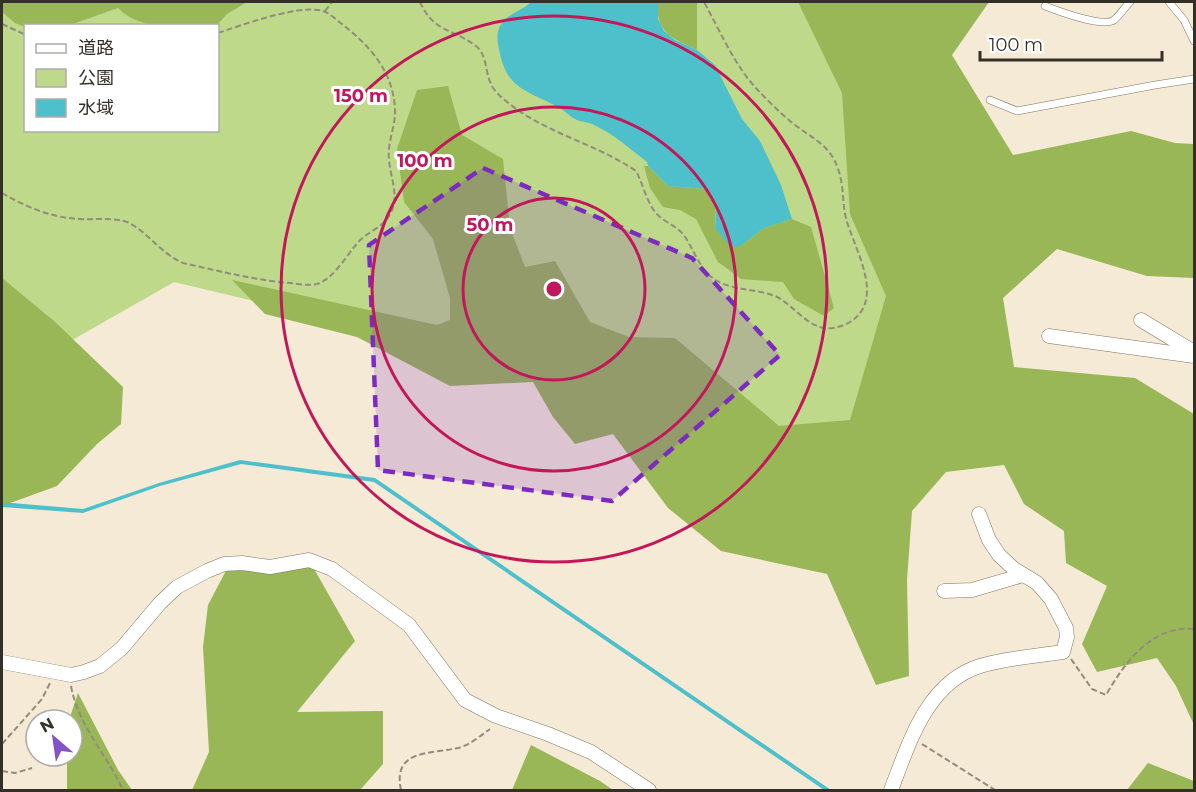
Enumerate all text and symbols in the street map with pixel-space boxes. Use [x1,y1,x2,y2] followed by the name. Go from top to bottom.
[24,24,219,132] legend
[980,24,1162,62] scale bar
[989,34,1043,56] text: 100 m
[78,37,114,59] text: 道路
[78,67,114,89] text: 公園
[334,85,388,107] text: 150 m
[78,97,114,119] text: 水域
[397,150,453,172] text: 100 m
[467,214,513,236] text: 50 m
[544,279,564,299] centre of rings
[24,708,84,768] north arrow
[37,714,57,737] text: N

